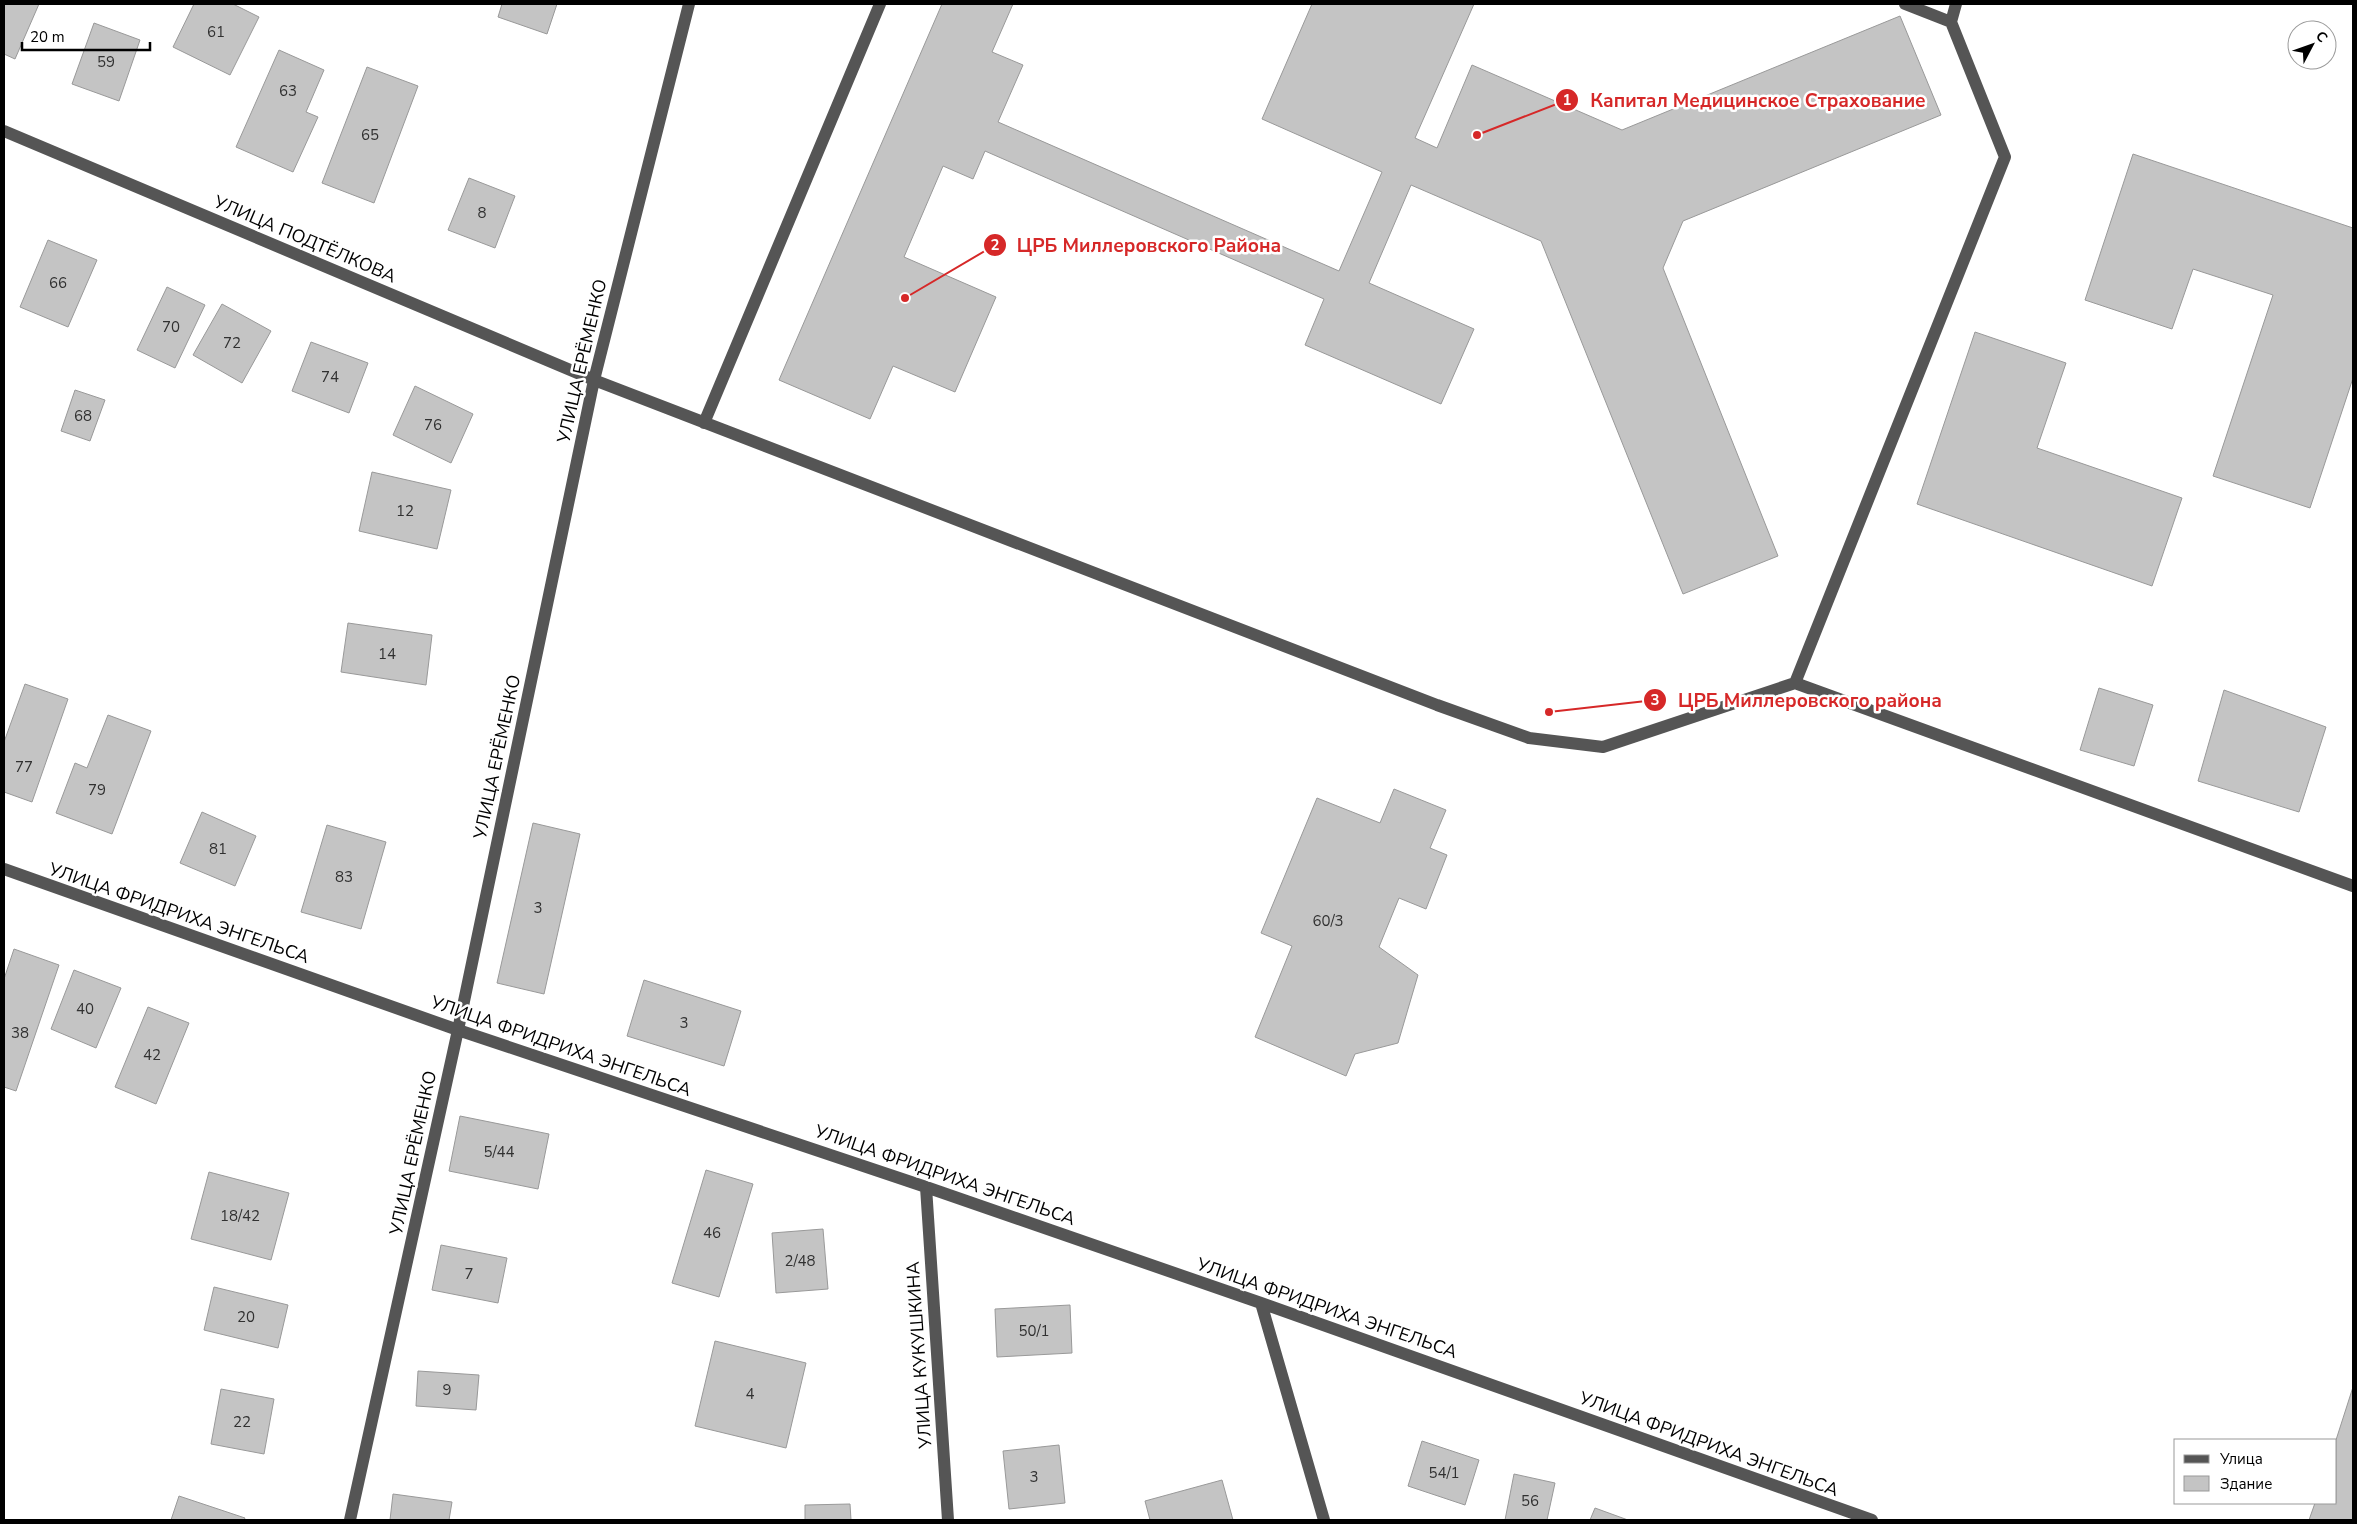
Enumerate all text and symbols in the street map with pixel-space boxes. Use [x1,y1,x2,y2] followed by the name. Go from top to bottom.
[22,20,150,52] scale bar
[2287,20,2337,70] north arrow
[207,22,225,42] house number: 61
[30,27,65,47] text: 20 m
[2311,27,2332,47] text: С
[97,52,115,72] house number: 59
[279,81,297,101] house number: 63
[1555,83,1935,117] callout: Капитал Медицинское Страхование
[1590,88,1926,114] text: Капитал Медицинское Страхование
[1562,90,1572,110] text: 1
[361,125,379,145] house number: 65
[209,189,400,288] street label: УЛИЦА ПОДТЁЛКОВА
[477,203,487,223] house number: 8
[982,228,1292,262] callout: ЦРБ Миллеровского Района
[1017,233,1281,259] text: ЦРБ Миллеровского Района
[990,235,1000,255] text: 2
[49,273,67,293] house number: 66
[551,277,613,446] street label: УЛИЦА ЕРЁМЕНКО
[162,317,180,337] house number: 70
[223,333,241,353] house number: 72
[321,367,339,387] house number: 74
[74,406,92,426] house number: 68
[424,415,442,435] house number: 76
[396,501,414,521] house number: 12
[378,644,396,664] house number: 14
[468,673,526,842] street label: УЛИЦА ЕРЁМЕНКО
[1643,683,1952,717] callout: ЦРБ Миллеровского района
[1678,688,1942,714] text: ЦРБ Миллеровского района
[1650,690,1660,710] text: 3
[15,757,33,777] house number: 77
[88,780,106,800] house number: 79
[209,839,227,859] house number: 81
[44,857,313,969] street label: УЛИЦА ФРИДРИХА ЭНГЕЛЬСА
[335,867,353,887] house number: 83
[533,898,543,918] house number: 3
[1312,911,1344,931] house number: 60/3
[426,990,695,1102] street label: УЛИЦА ФРИДРИХА ЭНГЕЛЬСА
[76,999,94,1019] house number: 40
[679,1013,689,1033] house number: 3
[11,1023,29,1043] house number: 38
[143,1045,161,1065] house number: 42
[384,1069,442,1238] street label: УЛИЦА ЕРЁМЕНКО
[810,1119,1079,1231] street label: УЛИЦА ФРИДРИХА ЭНГЕЛЬСА
[483,1142,515,1162] house number: 5/44
[220,1206,260,1226] house number: 18/42
[703,1223,721,1243] house number: 46
[784,1251,816,1271] house number: 2/48
[1192,1252,1461,1364] street label: УЛИЦА ФРИДРИХА ЭНГЕЛЬСА
[901,1261,938,1450] street label: УЛИЦА КУКУШКИНА
[464,1264,474,1284] house number: 7
[237,1307,255,1327] house number: 20
[1018,1321,1050,1341] house number: 50/1
[442,1380,452,1400] house number: 9
[745,1384,755,1404] house number: 4
[1575,1385,1842,1502] street label: УЛИЦА ФРИДРИХА ЭНГЕЛЬСА
[233,1412,251,1432] house number: 22
[2174,1439,2337,1504] legend
[2219,1449,2263,1469] text: Улица
[1428,1463,1460,1483] house number: 54/1
[1029,1467,1039,1487] house number: 3
[2220,1474,2272,1494] text: Здание
[1521,1491,1539,1511] house number: 56

